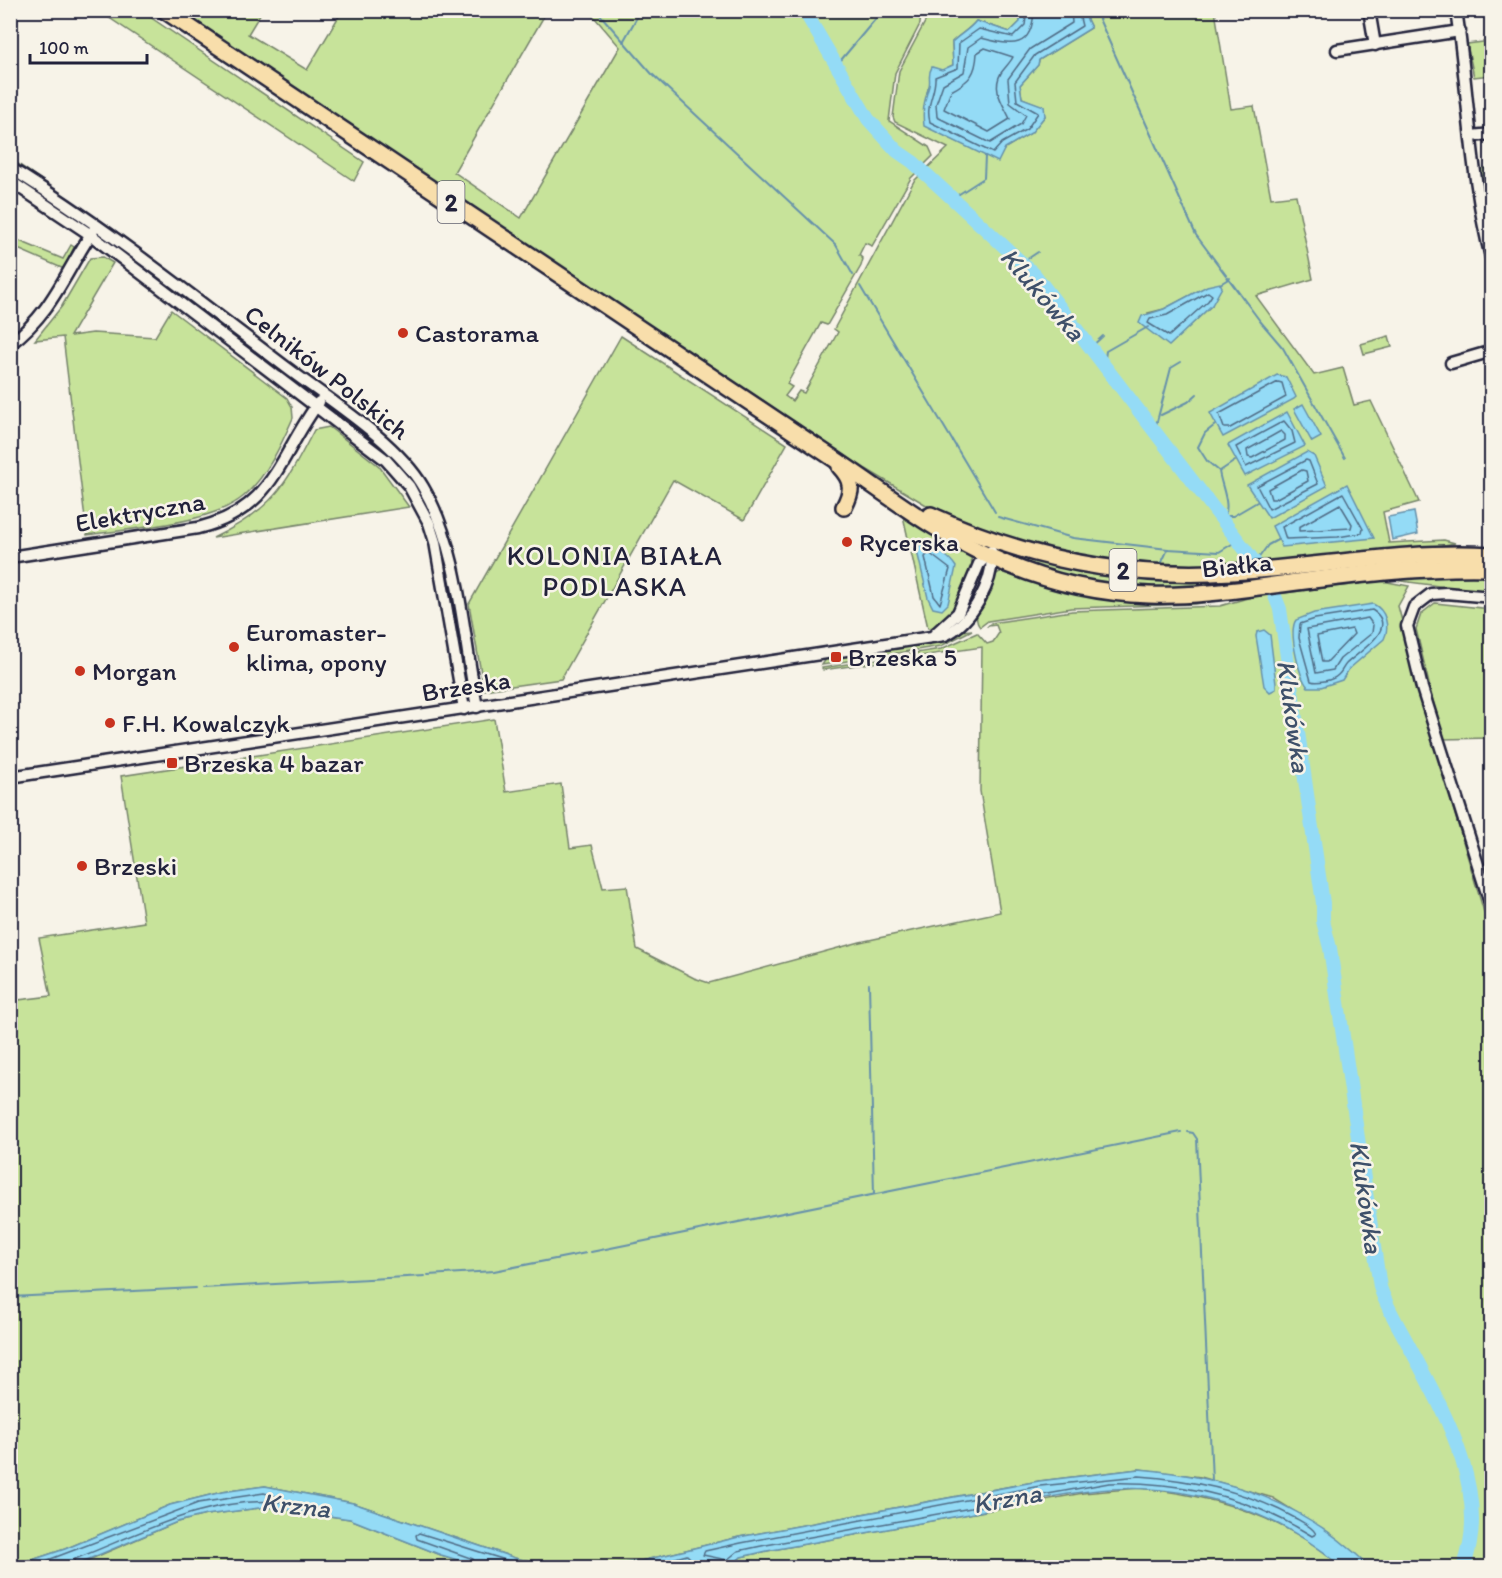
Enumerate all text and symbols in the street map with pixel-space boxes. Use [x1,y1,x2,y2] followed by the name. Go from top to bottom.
[30,27,147,65] scale bar
[39,37,89,59] text: 100 m
[438,181,464,223] road number: 2
[993,241,1093,348] water label: Klukówka
[238,298,416,446] street label: Celników Polskich
[415,317,539,349] place label: Castorama
[396,326,410,340] marker: Castorama
[73,485,208,539] street label: Elektryczna
[859,526,959,558] place label: Rycerska
[840,535,854,549] marker: Rycerska
[507,539,723,603] district label: KOLONIA BIAŁA PODLASKA
[1200,545,1274,585] street label: Białka
[1110,549,1136,591] road number: 2
[246,616,387,678] place label: Euromaster- klima, opony
[227,640,241,654] marker: Euromaster- klima, opony
[848,641,957,673] place label: Brzeska 5
[829,650,843,664] marker: Brzeska 5
[92,655,177,687] place label: Morgan
[1270,658,1318,775] water label: Klukówka
[419,663,513,709] street label: Brzeska
[73,664,87,678] marker: Morgan
[122,707,290,739] place label: F.H. Kowalczyk
[103,716,117,730] marker: F.H. Kowalczyk
[184,747,364,779] place label: Brzeska 4 bazar
[165,756,179,770] marker: Brzeska 4 bazar
[94,850,177,882] place label: Brzeski
[75,859,89,873] marker: Brzeski
[1343,1139,1391,1256] water label: Klukówka
[970,1476,1045,1520] water label: Krzna
[260,1485,333,1525] water label: Krzna

